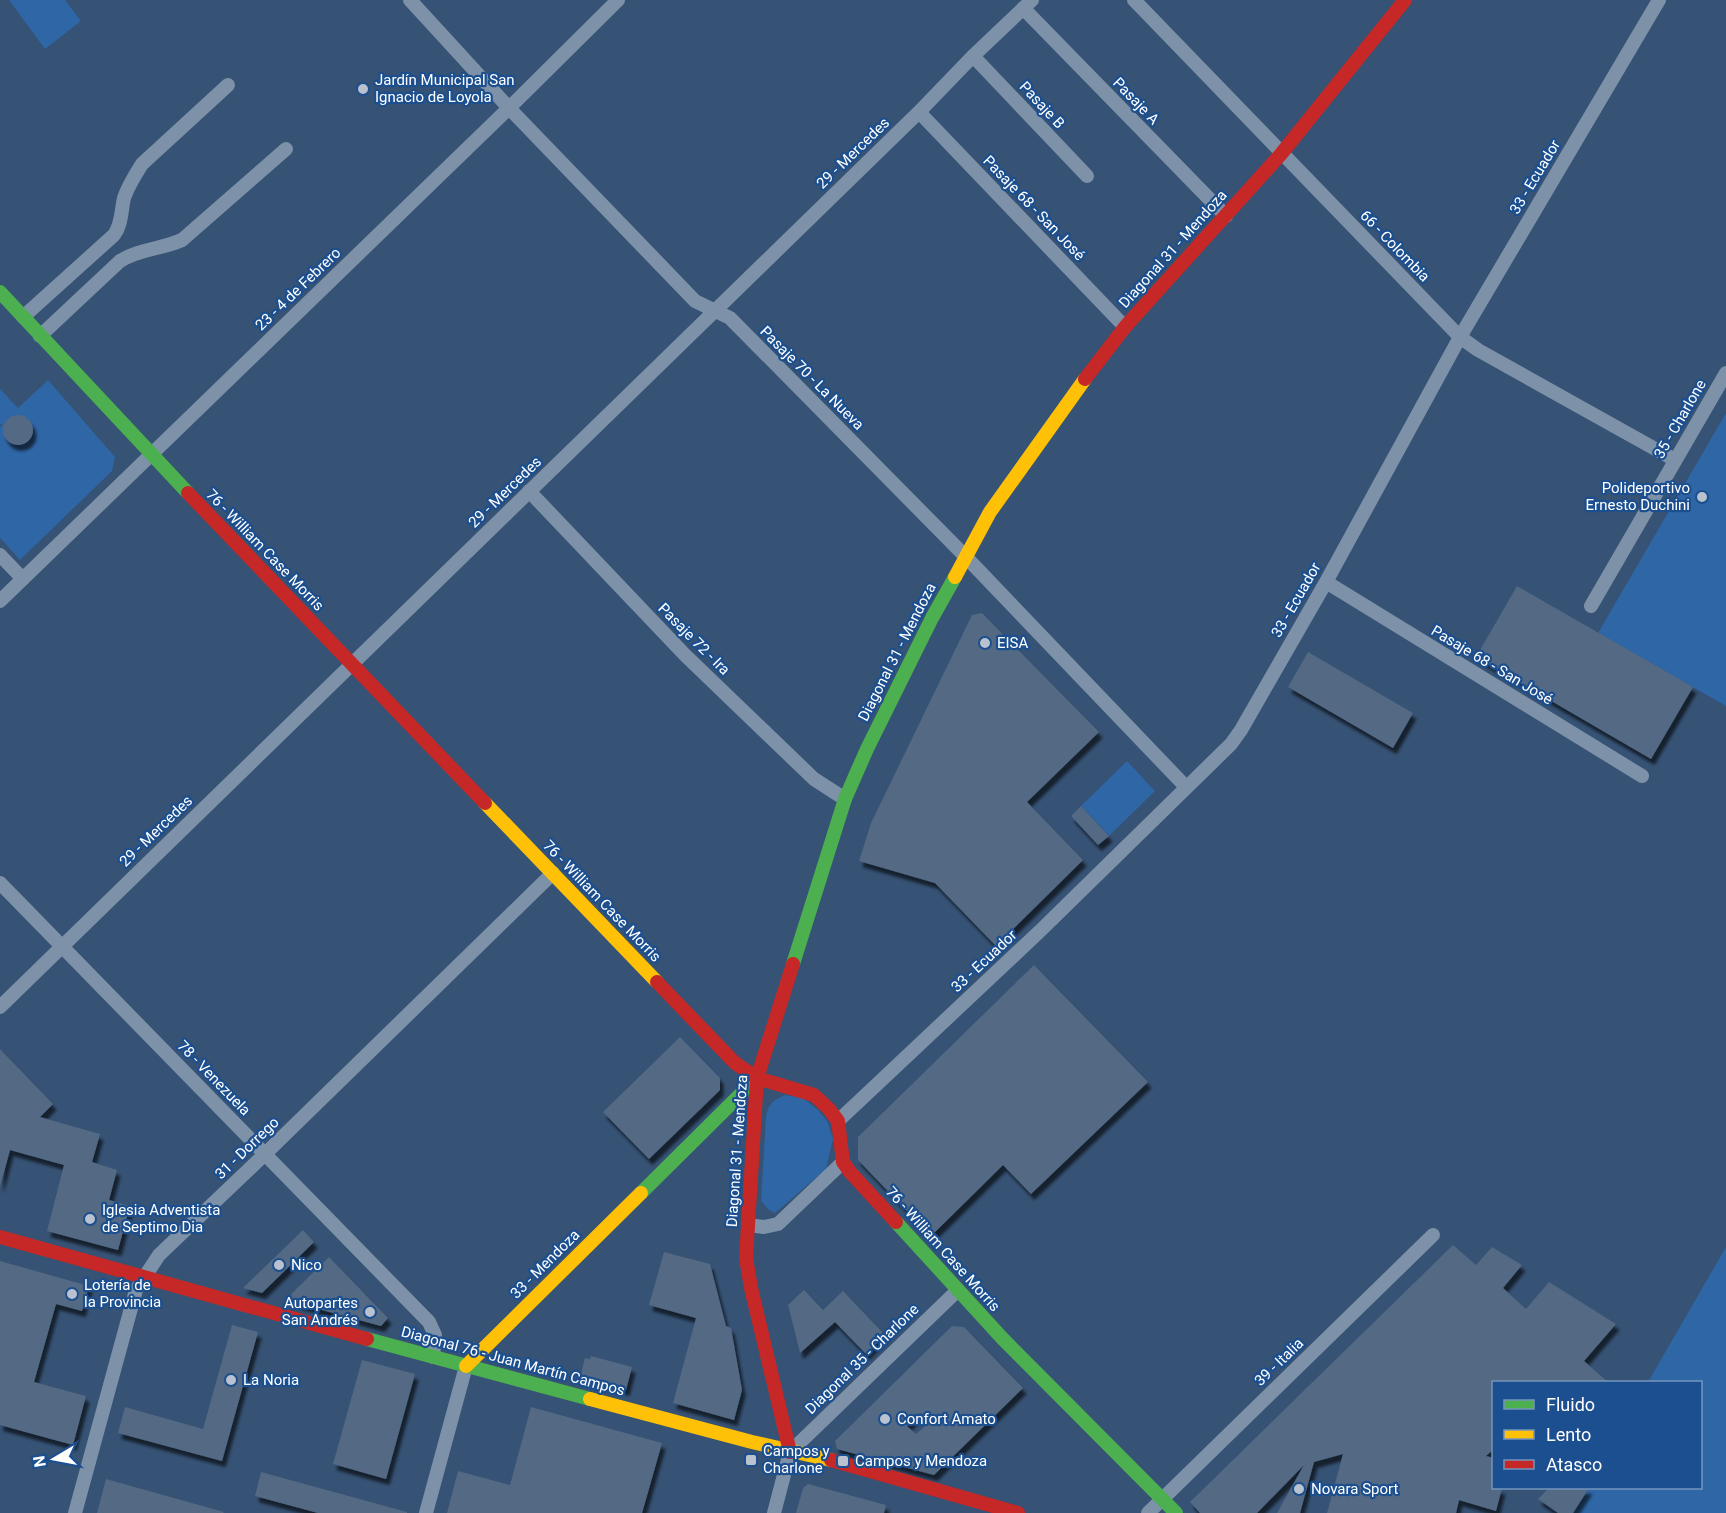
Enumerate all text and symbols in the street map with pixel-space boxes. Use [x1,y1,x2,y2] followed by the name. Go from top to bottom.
[375,71,515,106] place label: Jardín Municipal San Ignacio de Loyola
[1109,74,1163,128] street label: Pasaje A
[1016,78,1068,132] street label: Pasaje B
[356,82,370,96] marker: Jardín Municipal San Ignacio de Loyola
[813,114,893,192] street label: 29 - Mercedes
[1506,137,1564,217] street label: 33 - Ecuador
[979,152,1089,264] street label: Pasaje 68 - San José
[1115,186,1231,312] street label: Diagonal 31 - Mendoza
[1356,207,1434,285] street label: 66 - Colombia
[252,244,344,334] street label: 23 - 4 de Febrero
[756,322,868,434] street label: Pasaje 70 - La Nueva
[1650,376,1710,462] street label: 35 - Charlone
[465,453,545,531] street label: 29 - Mercedes
[1586,479,1690,514] place label: Polideportivo Ernesto Duchini
[202,486,328,614] street label: 76 - William Case Morris
[1695,490,1709,504] marker: Polideportivo Ernesto Duchini
[1267,559,1325,641] street label: 33 - Ecuador
[854,580,940,724] street label: Diagonal 31 - Mendoza
[654,599,734,679] street label: Pasaje 72 - Ira
[1428,622,1556,708] street label: Pasaje 68 - San José
[997,634,1029,652] place label: EISA
[978,636,992,650] marker: EISA
[116,792,196,870] street label: 29 - Mercedes
[539,837,665,965] street label: 76 - William Case Morris
[947,926,1021,996] street label: 33 - Ecuador
[174,1037,254,1119] street label: 78 - Venezuela
[723,1074,751,1228] street label: Diagonal 31 - Mendoza
[211,1113,283,1183] street label: 31 - Dorrego
[882,1183,1004,1315] street label: 76 - William Case Morris
[102,1201,220,1236] place label: Iglesia Adventista de Septimo Dia
[83,1212,97,1226] marker: Iglesia Adventista de Septimo Dia
[507,1226,583,1302] street label: 33 - Mendoza
[291,1256,322,1274] place label: Nico
[272,1258,286,1272] marker: Nico
[84,1276,161,1311] place label: Lotería de la Provincia
[65,1287,79,1301] marker: Lotería de la Provincia
[282,1294,358,1329] place label: Autopartes San Andrés
[802,1300,922,1418] street label: Diagonal 35 - Charlone
[363,1305,377,1319] marker: Autopartes San Andrés
[399,1322,627,1400] street label: Diagonal 76 - Juan Martín Campos
[1251,1334,1307,1390] street label: 39 - Italia
[243,1371,299,1389] place label: La Noria
[224,1373,238,1387] marker: La Noria
[1492,1381,1702,1489] legend
[1546,1394,1595,1415] text: Fluido
[897,1410,996,1428] place label: Confort Amato
[878,1412,892,1426] marker: Confort Amato
[1546,1424,1591,1445] text: Lento
[24,1429,84,1489] north arrow
[763,1442,830,1477] place label: Campos y Charlone
[855,1452,987,1470] place label: Campos y Mendoza
[744,1453,758,1467] marker: Campos y Charlone
[29,1454,50,1469] text: N
[836,1454,850,1468] marker: Campos y Mendoza
[1546,1454,1602,1475] text: Atasco
[1311,1480,1398,1498] place label: Novara Sport
[1292,1482,1306,1496] marker: Novara Sport

